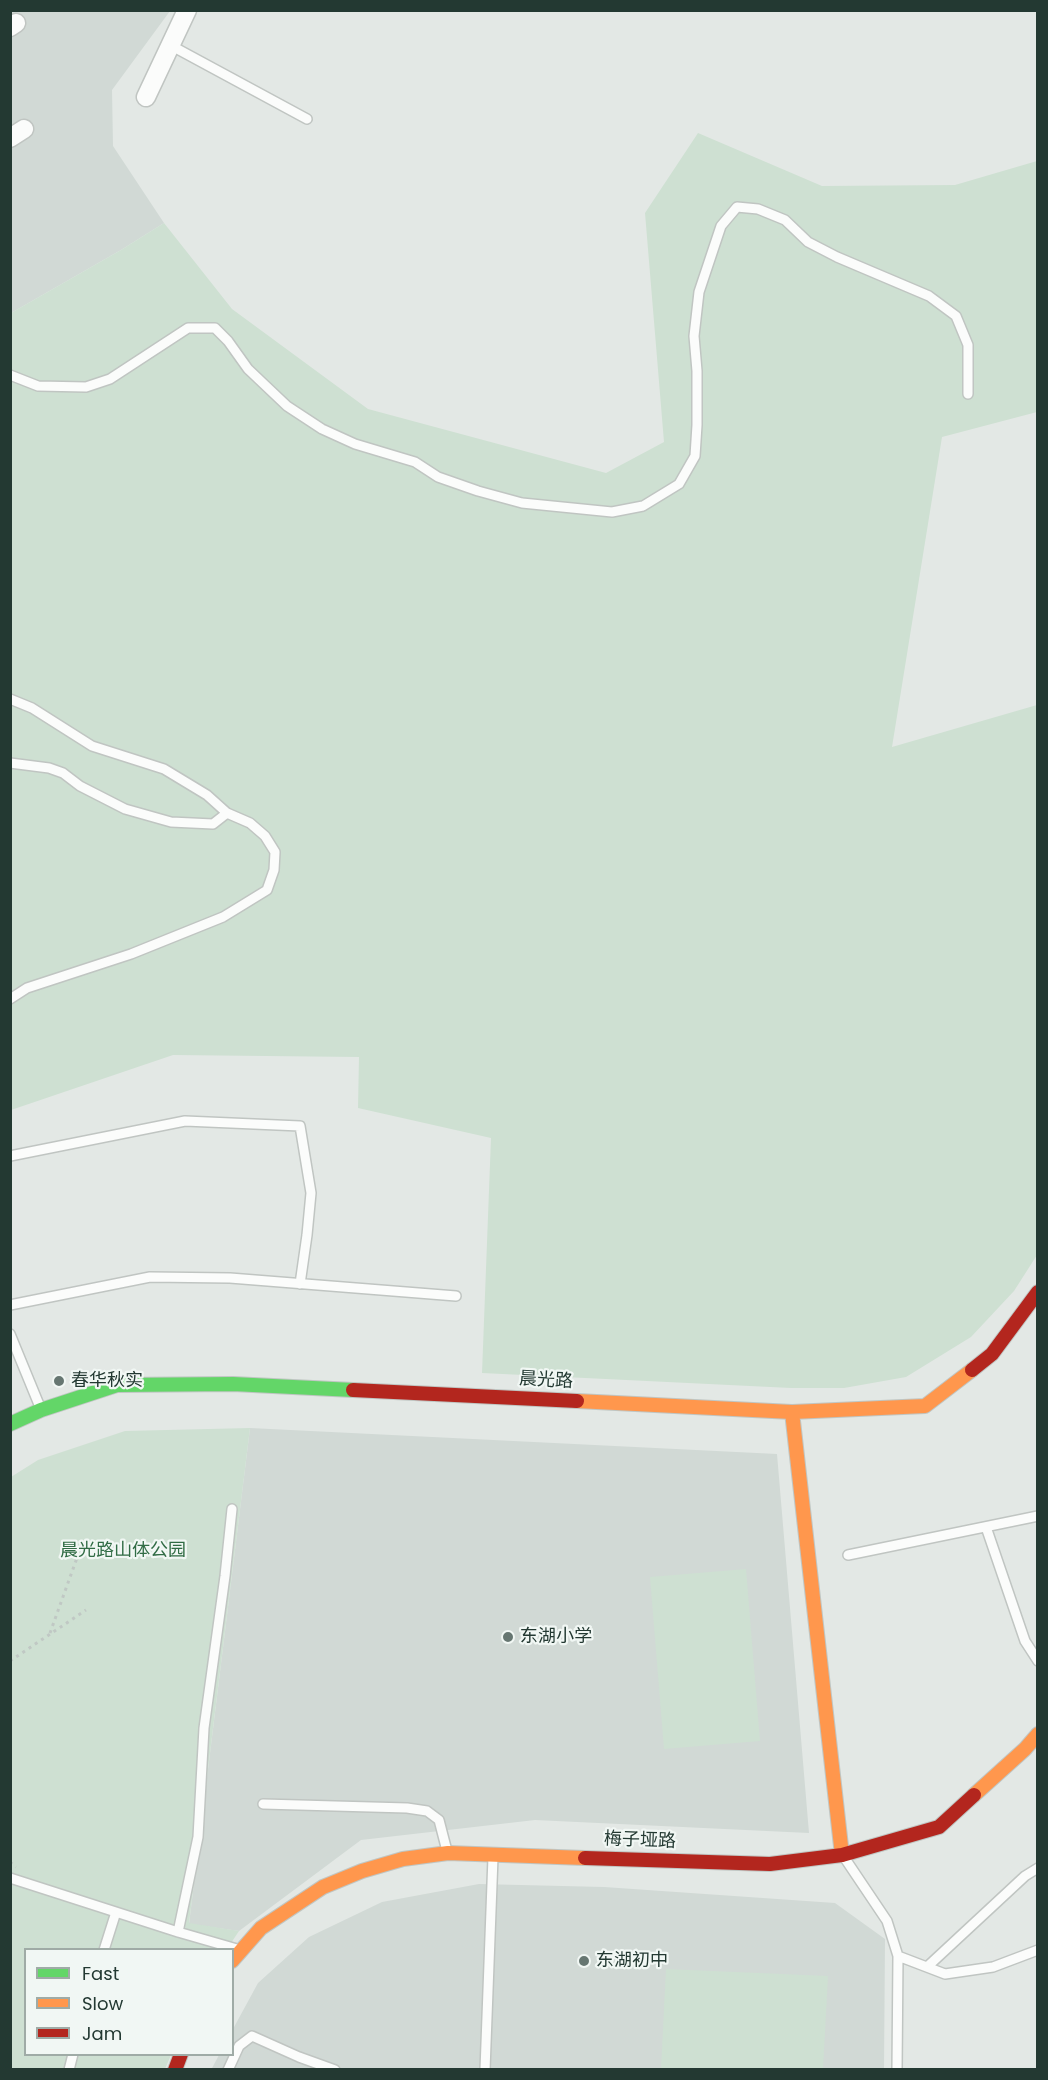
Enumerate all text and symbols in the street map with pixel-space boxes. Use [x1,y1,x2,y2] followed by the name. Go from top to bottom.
[518,1369,574,1393] street label: 晨光路
[71,1370,143,1392] place label: 春华秋实
[52,1374,66,1388] marker: 春华秋实
[60,1540,186,1562] park label: 晨光路山体公园
[520,1626,592,1648] place label: 东湖小学
[501,1630,515,1644] marker: 东湖小学
[604,1829,676,1853] street label: 梅子垭路
[24,1948,234,2056] legend
[596,1950,668,1972] place label: 东湖初中
[577,1954,591,1968] marker: 东湖初中
[82,1961,119,1986] text: Fast
[82,1991,123,2016] text: Slow
[82,2021,122,2046] text: Jam

